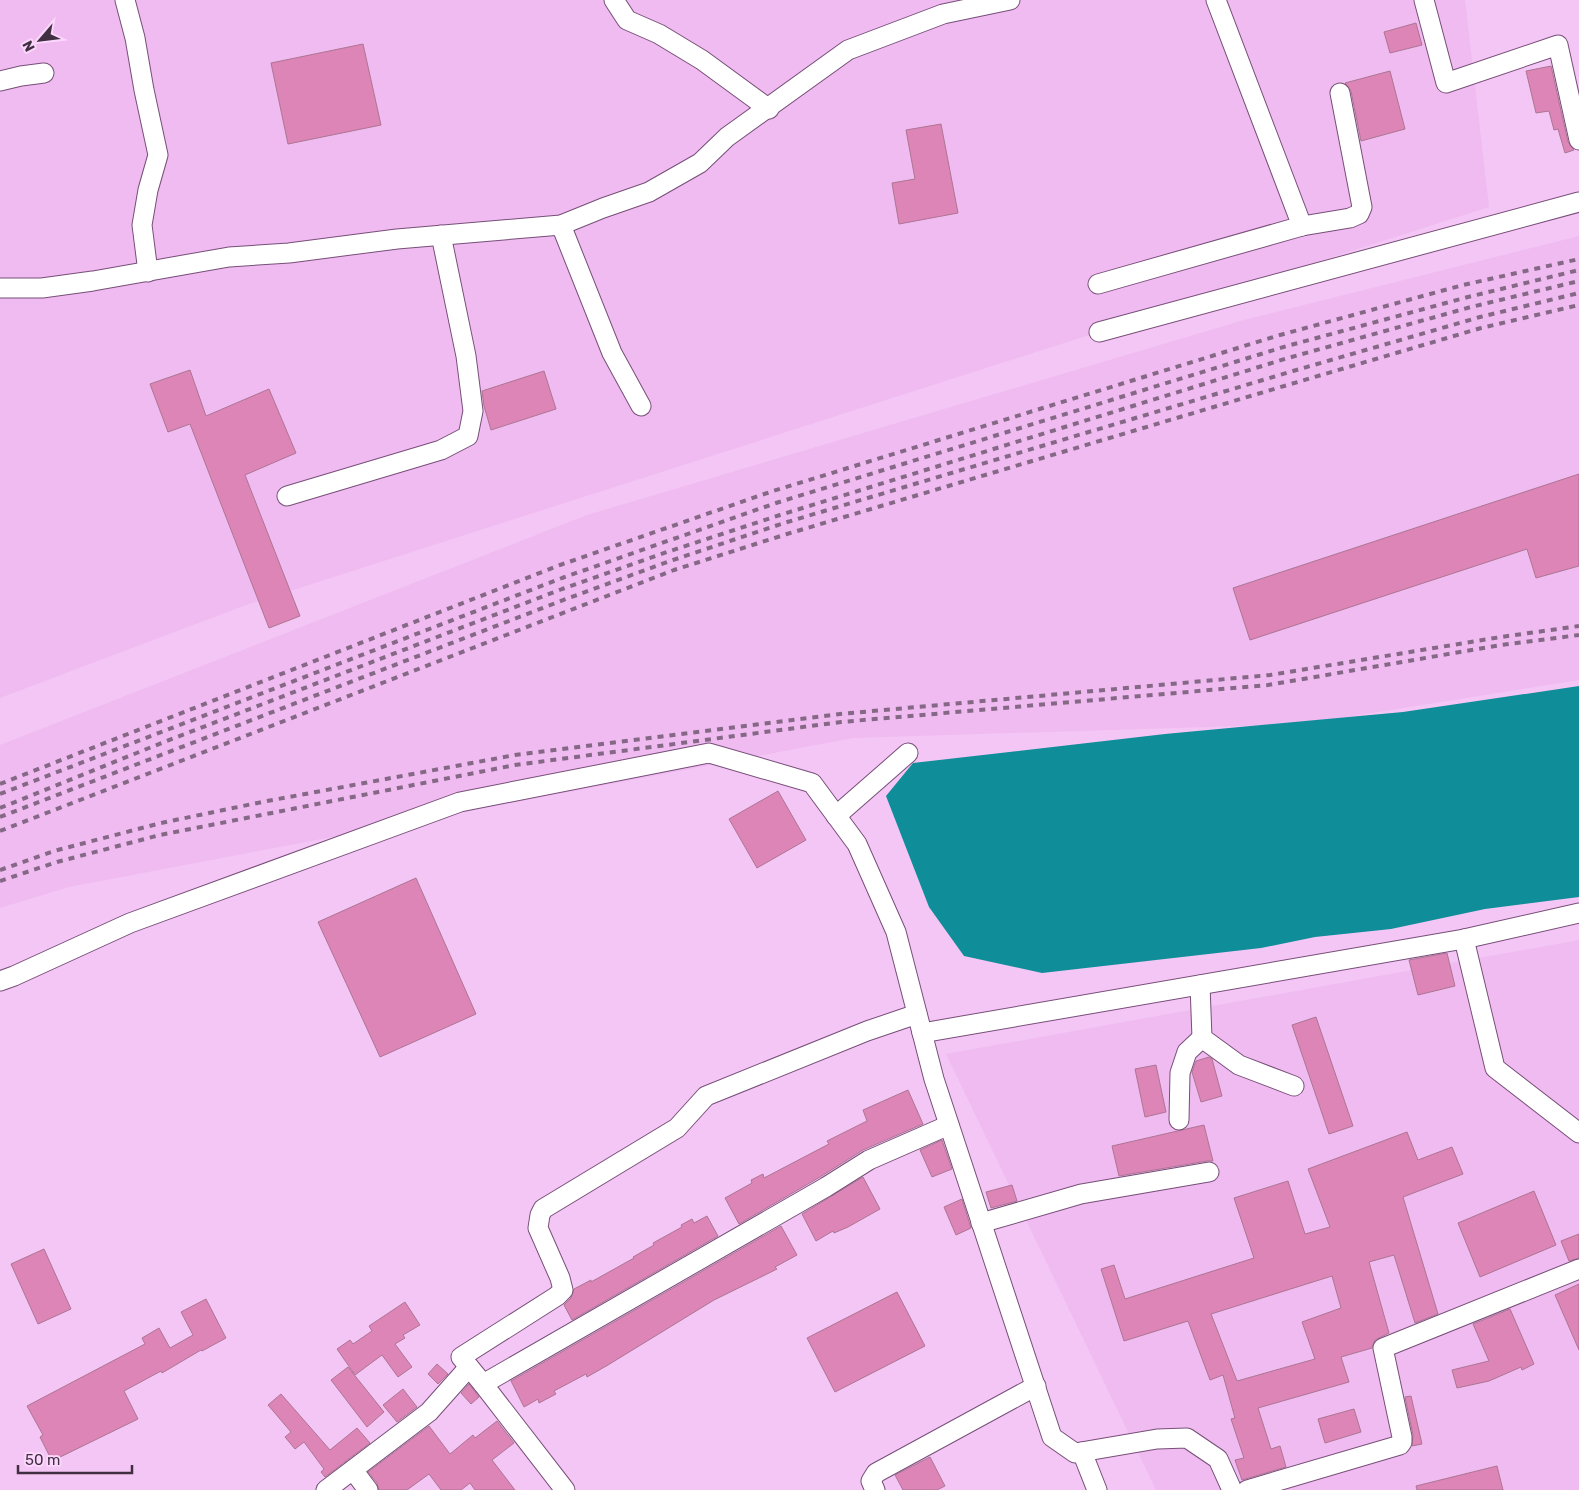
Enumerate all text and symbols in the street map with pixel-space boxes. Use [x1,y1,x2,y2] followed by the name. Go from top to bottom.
[15,15,65,65] north arrow
[19,37,39,54] text: N
[18,1442,131,1474] scale bar
[25,1451,60,1469] text: 50 m

